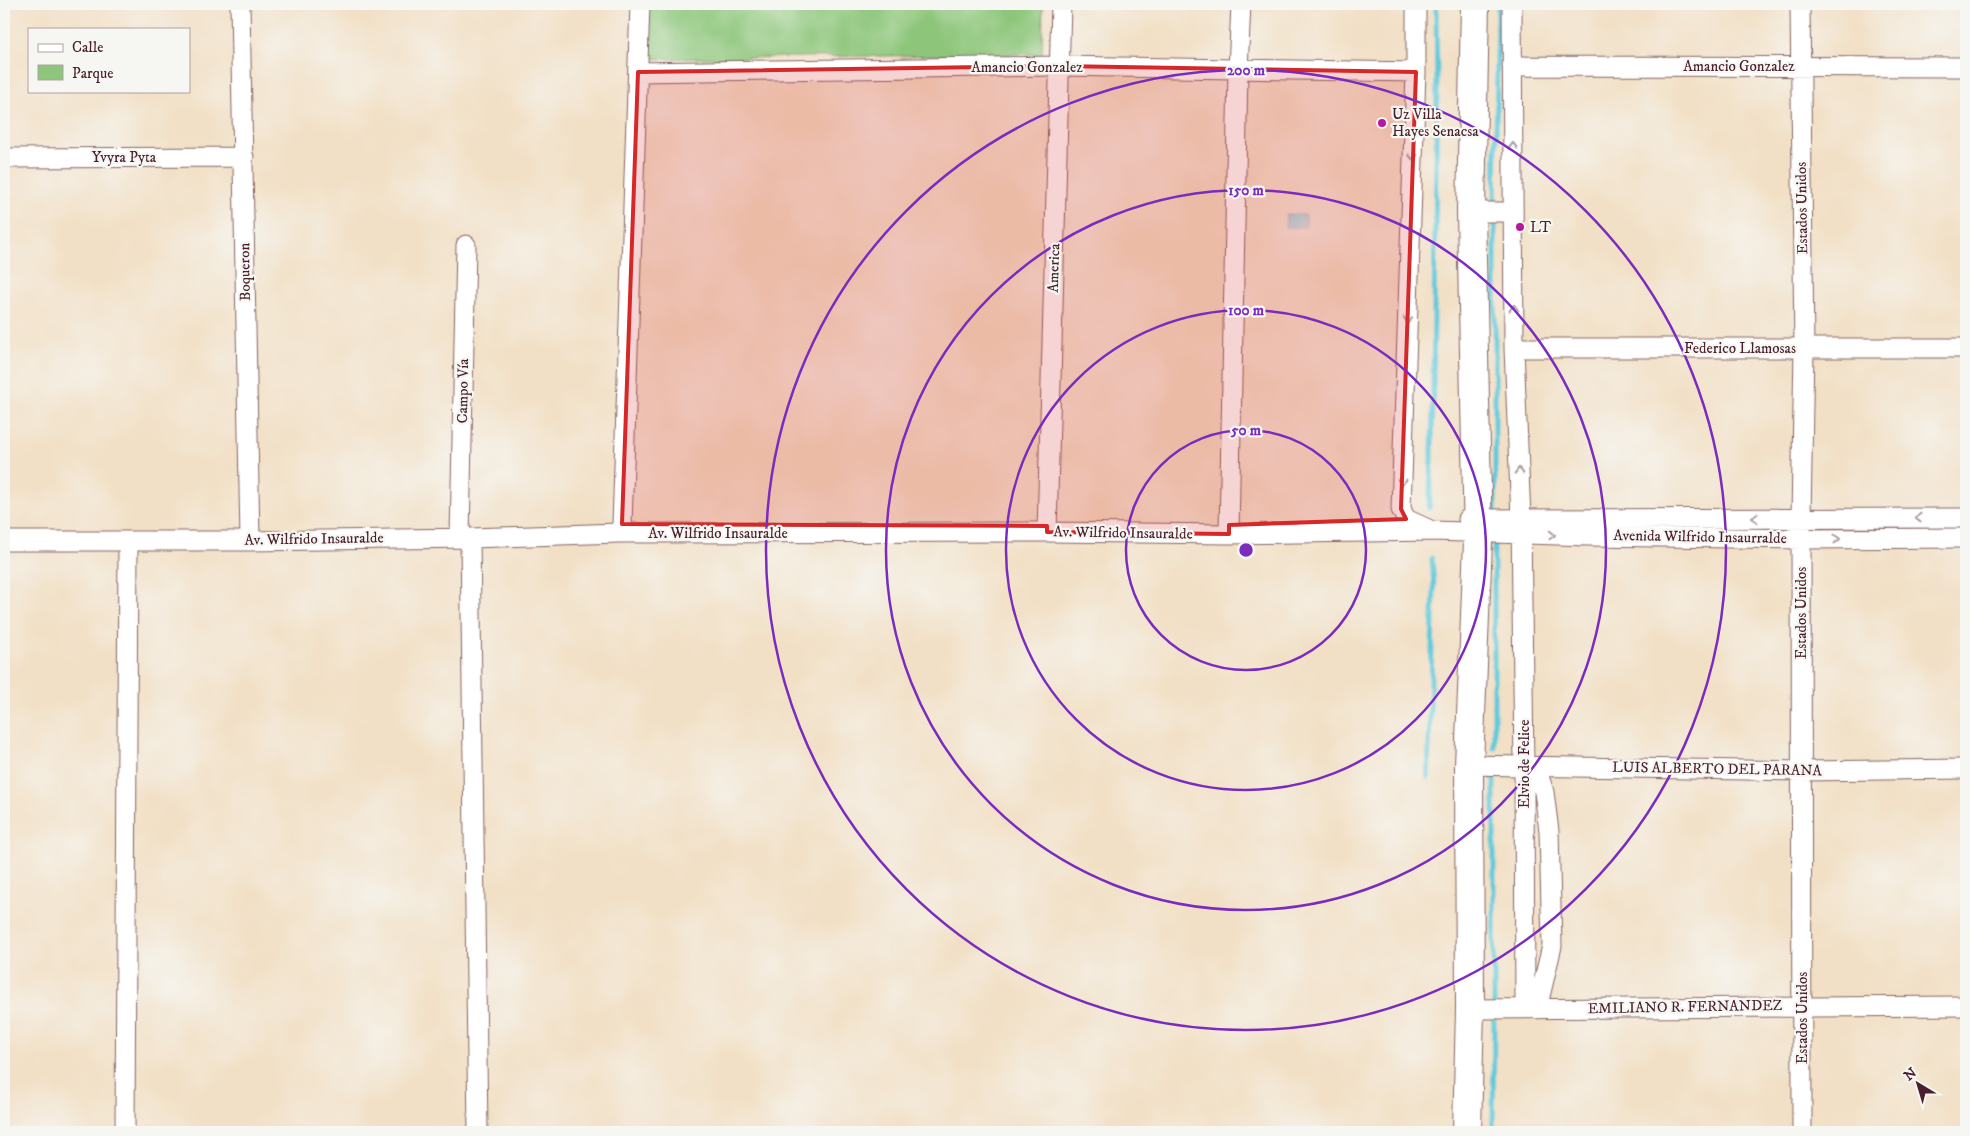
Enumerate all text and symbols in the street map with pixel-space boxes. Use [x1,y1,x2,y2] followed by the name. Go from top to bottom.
[28,28,190,92] legend
[72,38,104,57] text: Calle
[1683,57,1795,76] street label: Amancio Gonzalez
[971,58,1083,77] street label: Amancio Gonzalez
[1227,61,1266,80] text: 200 m
[72,64,113,83] text: Parque
[1392,105,1479,141] place label: Uz Villa Hayes Senacsa
[1376,117,1388,129] marker: Uz Villa Hayes Senacsa
[1508,141,1518,149] one-way arrow
[92,148,157,167] street label: Yvyra Pyta
[1408,154,1419,162] one-way arrow
[1792,162,1812,254] street label: Estados Unidos
[1228,181,1264,200] text: 150 m
[1530,218,1552,237] place label: LT
[1514,221,1526,233] marker: LT
[235,242,255,301] street label: Boqueron
[1044,242,1064,293] street label: America
[1228,301,1265,320] text: 100 m
[1509,304,1519,312] one-way arrow
[1402,316,1413,324] one-way arrow
[1684,339,1796,358] street label: Federico Llamosas
[453,358,473,424] street label: Campo Vía
[1230,421,1262,440] text: 50 m
[1514,466,1524,474] one-way arrow
[1397,478,1407,486] one-way arrow
[1751,513,1758,523] one-way arrow
[1913,513,1921,523] one-way arrow
[1053,522,1193,544] street label: Av. Wilfrido Insauralde
[648,524,788,543] street label: Av. Wilfrido Insauralde
[1613,526,1787,548] street label: Avenida Wilfrido Insaurralde
[244,528,384,550] street label: Av. Wilfrido Insauralde
[1548,529,1556,540] one-way arrow
[1834,534,1841,544] one-way arrow
[1237,541,1255,559] centre of rings
[1792,567,1811,659] street label: Estados Unidos
[1515,720,1534,808] street label: Elvio de Felice
[1612,758,1822,780] street label: LUIS ALBERTO DEL PARANA
[1793,972,1812,1064] street label: Estados Unidos
[1588,996,1783,1018] street label: EMILIANO R. FERNANDEZ
[1892,1058,1942,1108] north arrow
[1901,1064,1921,1085] text: N

